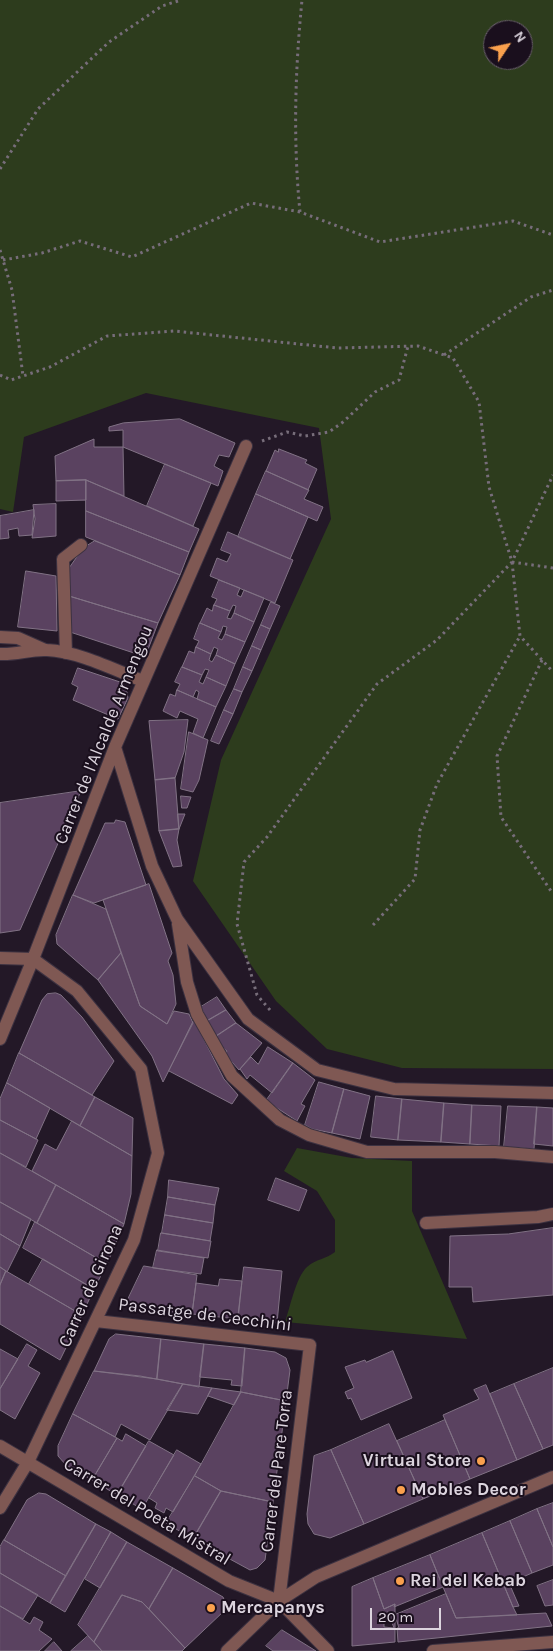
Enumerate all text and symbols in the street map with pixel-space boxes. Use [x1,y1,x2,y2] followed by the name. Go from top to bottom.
[483,20,533,70] north arrow
[510,28,530,46] text: N
[50,622,158,848] street label: Carrer de l'Alcalde Armengou
[54,1221,128,1351] street label: Carrer de Girona
[117,1294,293,1336] street label: Passatge de Cecchini
[256,1389,298,1553] street label: Carrer del Pare Torra
[363,1450,471,1472] place label: Virtual Store
[59,1453,235,1571] street label: Carrer del Poeta Mistral
[475,1455,487,1467] marker: Virtual Store
[411,1479,526,1501] place label: Mobles Decor
[395,1484,407,1496] marker: Mobles Decor
[410,1570,526,1592] place label: Rei del Kebab
[394,1575,406,1587] marker: Rei del Kebab
[221,1597,325,1619] place label: Mercapanys
[373,1598,444,1630] scale bar
[205,1602,217,1614] marker: Mercapanys
[378,1608,413,1626] text: 20 m

